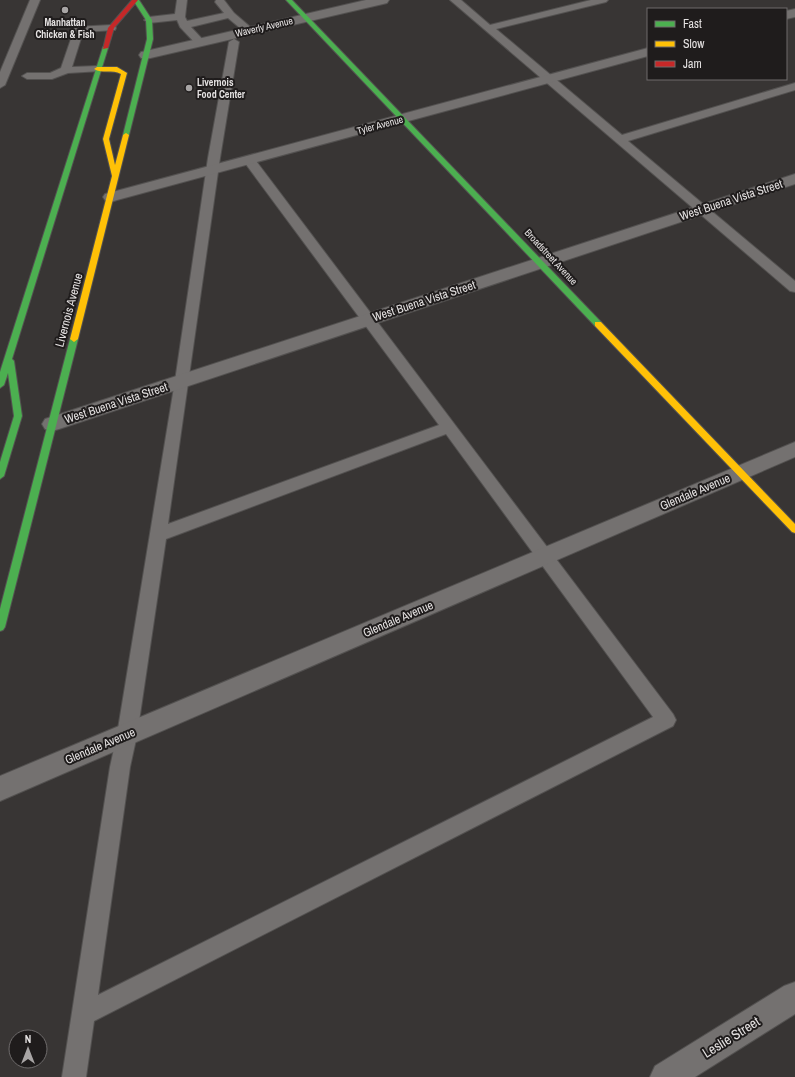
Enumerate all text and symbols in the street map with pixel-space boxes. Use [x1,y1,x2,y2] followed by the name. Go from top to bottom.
[60,5,70,15] marker: Manhattan Chicken & Fish
[647,8,787,80] legend
[234,14,295,40] street label: Waverly Avenue
[35,16,95,41] place label: Manhattan Chicken & Fish
[683,16,702,32] text: Fast
[683,36,705,52] text: Slow
[683,56,702,72] text: Jam
[197,76,246,101] place label: Livernois Food Center
[184,83,194,93] marker: Livernois Food Center
[355,112,405,137] street label: Tyler Avenue
[677,176,785,224] street label: West Buena Vista Street
[522,226,581,288] street label: Broadstreet Avenue
[51,271,87,349] street label: Livernois Avenue
[370,277,478,325] street label: West Buena Vista Street
[62,379,170,427] street label: West Buena Vista Street
[657,470,733,514] street label: Glendale Avenue
[360,597,436,641] street label: Glendale Avenue
[62,724,138,768] street label: Glendale Avenue
[699,1012,763,1062] street label: Leslie Street
[8,1029,48,1069] north arrow
[25,1032,31,1046] text: N

